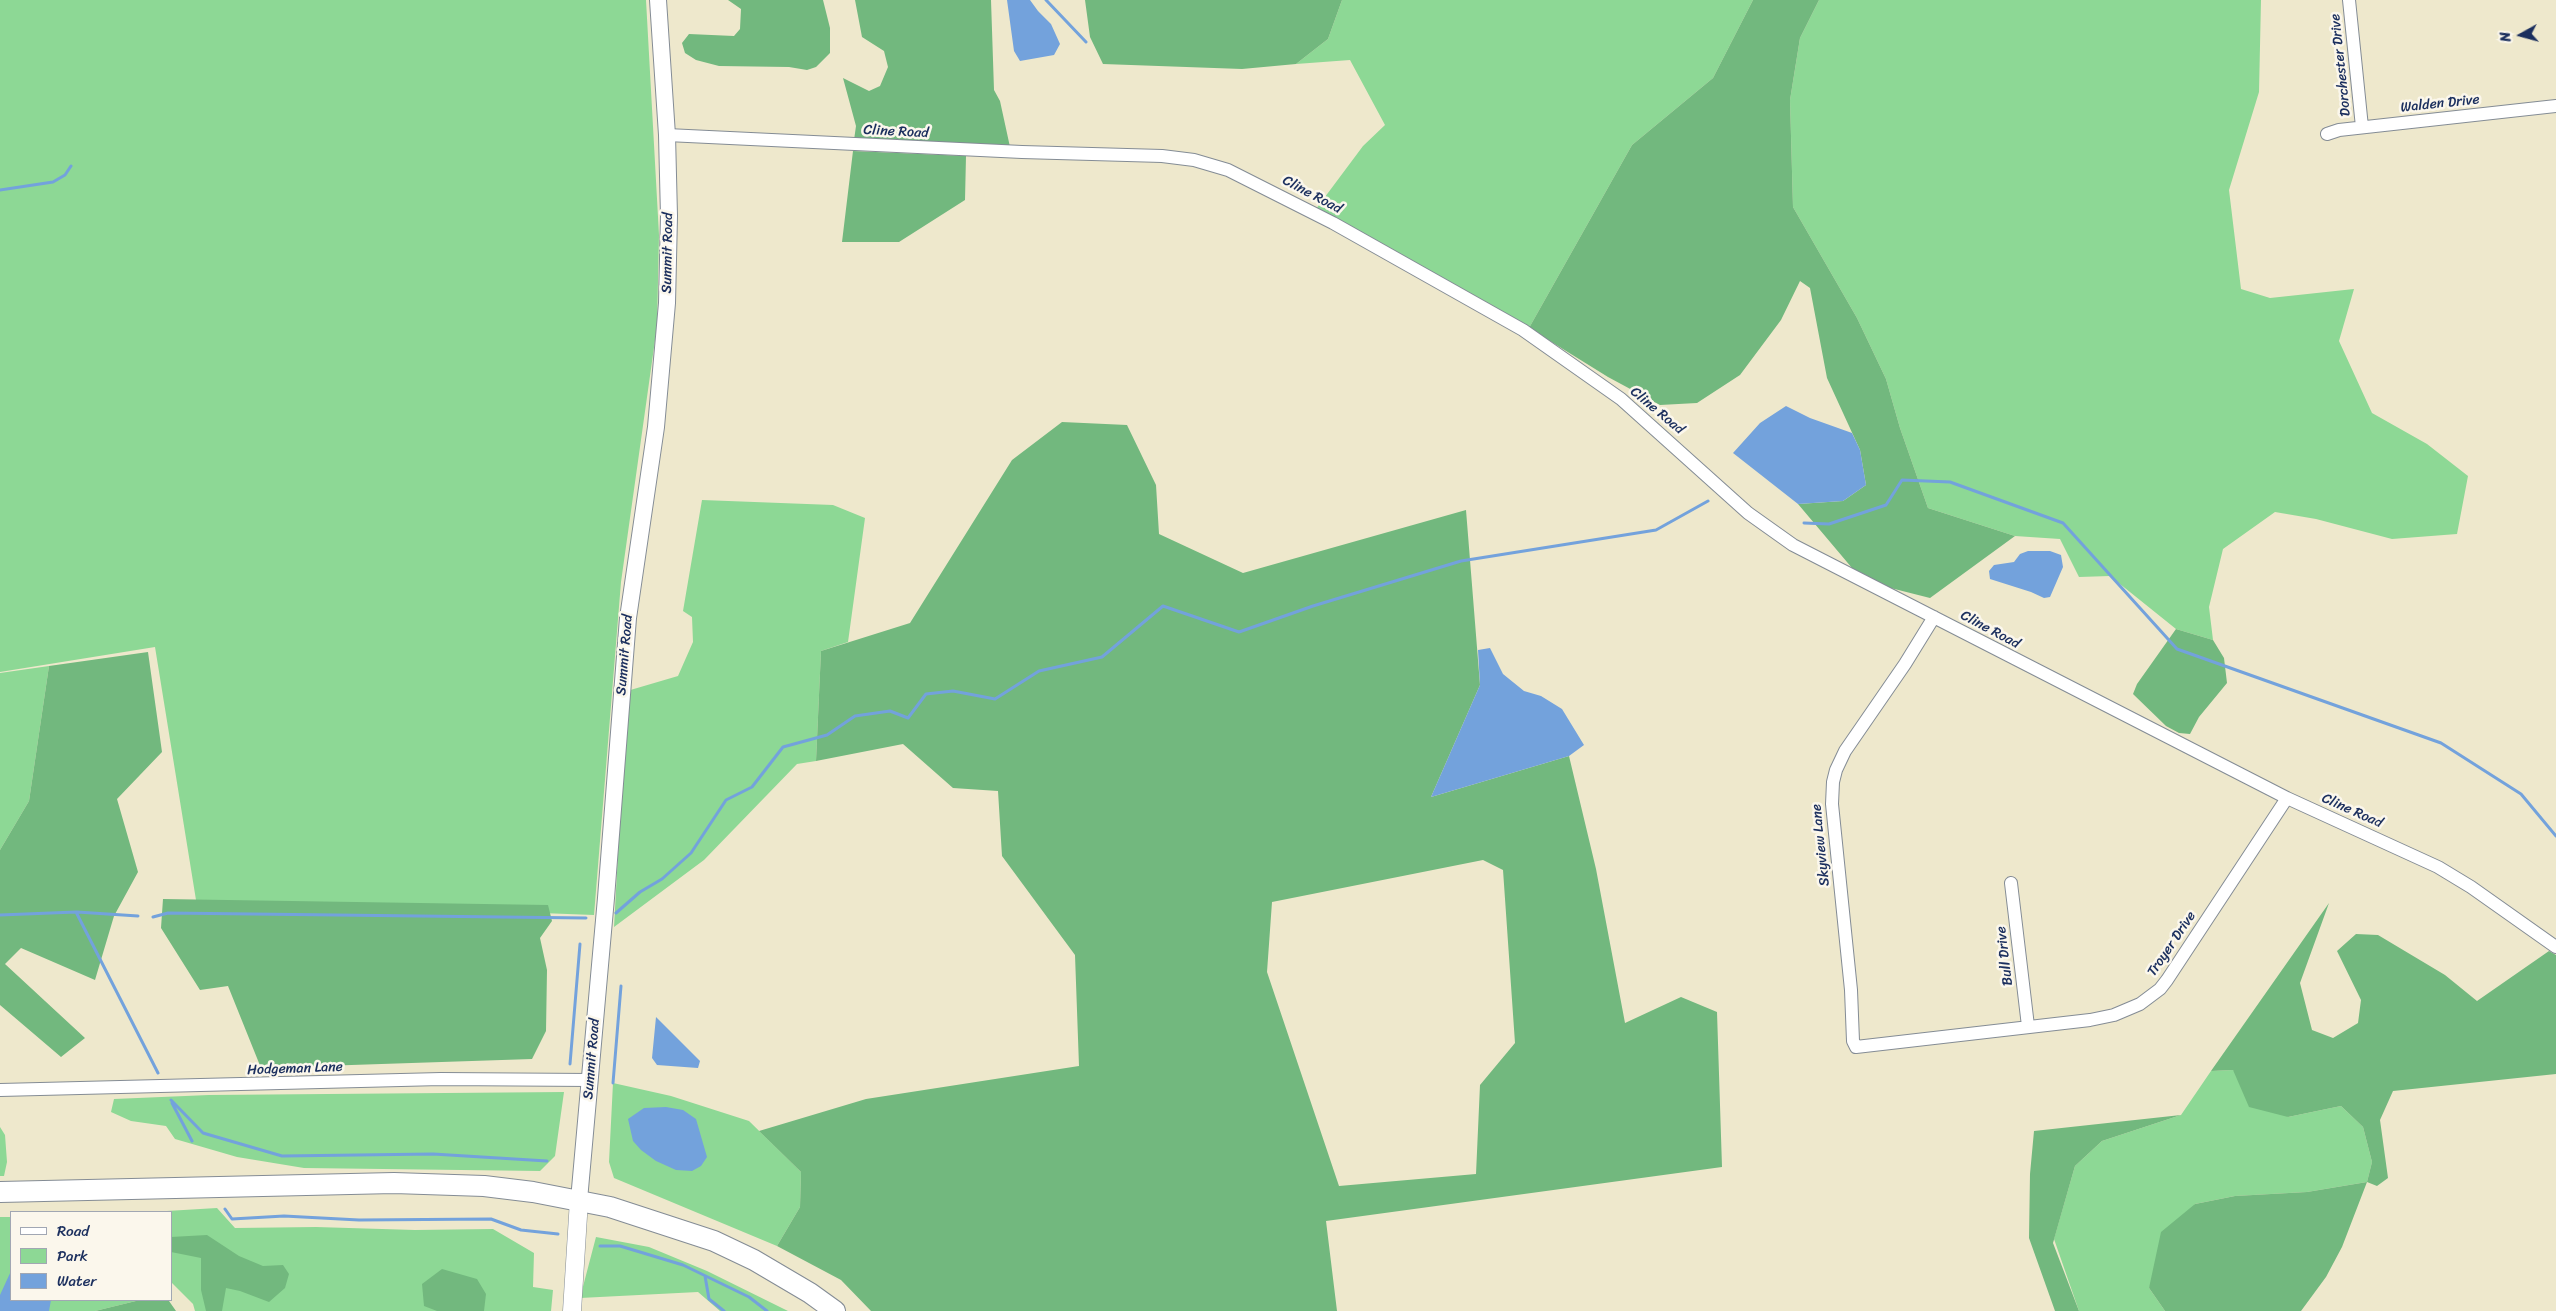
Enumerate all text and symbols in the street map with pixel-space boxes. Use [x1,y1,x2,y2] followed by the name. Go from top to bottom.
[2496,10,2546,60] north arrow
[2327,13,2355,117] street label: Dorchester Drive
[2493,31,2519,43] text: N
[2400,92,2480,116] street label: Walden Drive
[863,122,929,142] street label: Cline Road
[1279,172,1345,218] street label: Cline Road
[659,212,677,294] street label: Summit Road
[1627,384,1687,438] street label: Cline Road
[1957,607,2023,653] street label: Cline Road
[613,614,637,696] street label: Summit Road
[2319,790,2385,832] street label: Cline Road
[1808,803,1834,887] street label: Skyview Lane
[2144,908,2200,980] street label: Troyer Drive
[1993,925,2017,987] street label: Bull Drive
[580,1018,604,1100] street label: Summit Road
[247,1059,343,1079] street label: Hodgeman Lane
[10,1211,172,1301] legend
[57,1218,89,1244] text: Road
[57,1243,88,1269] text: Park
[57,1268,97,1294] text: Water

